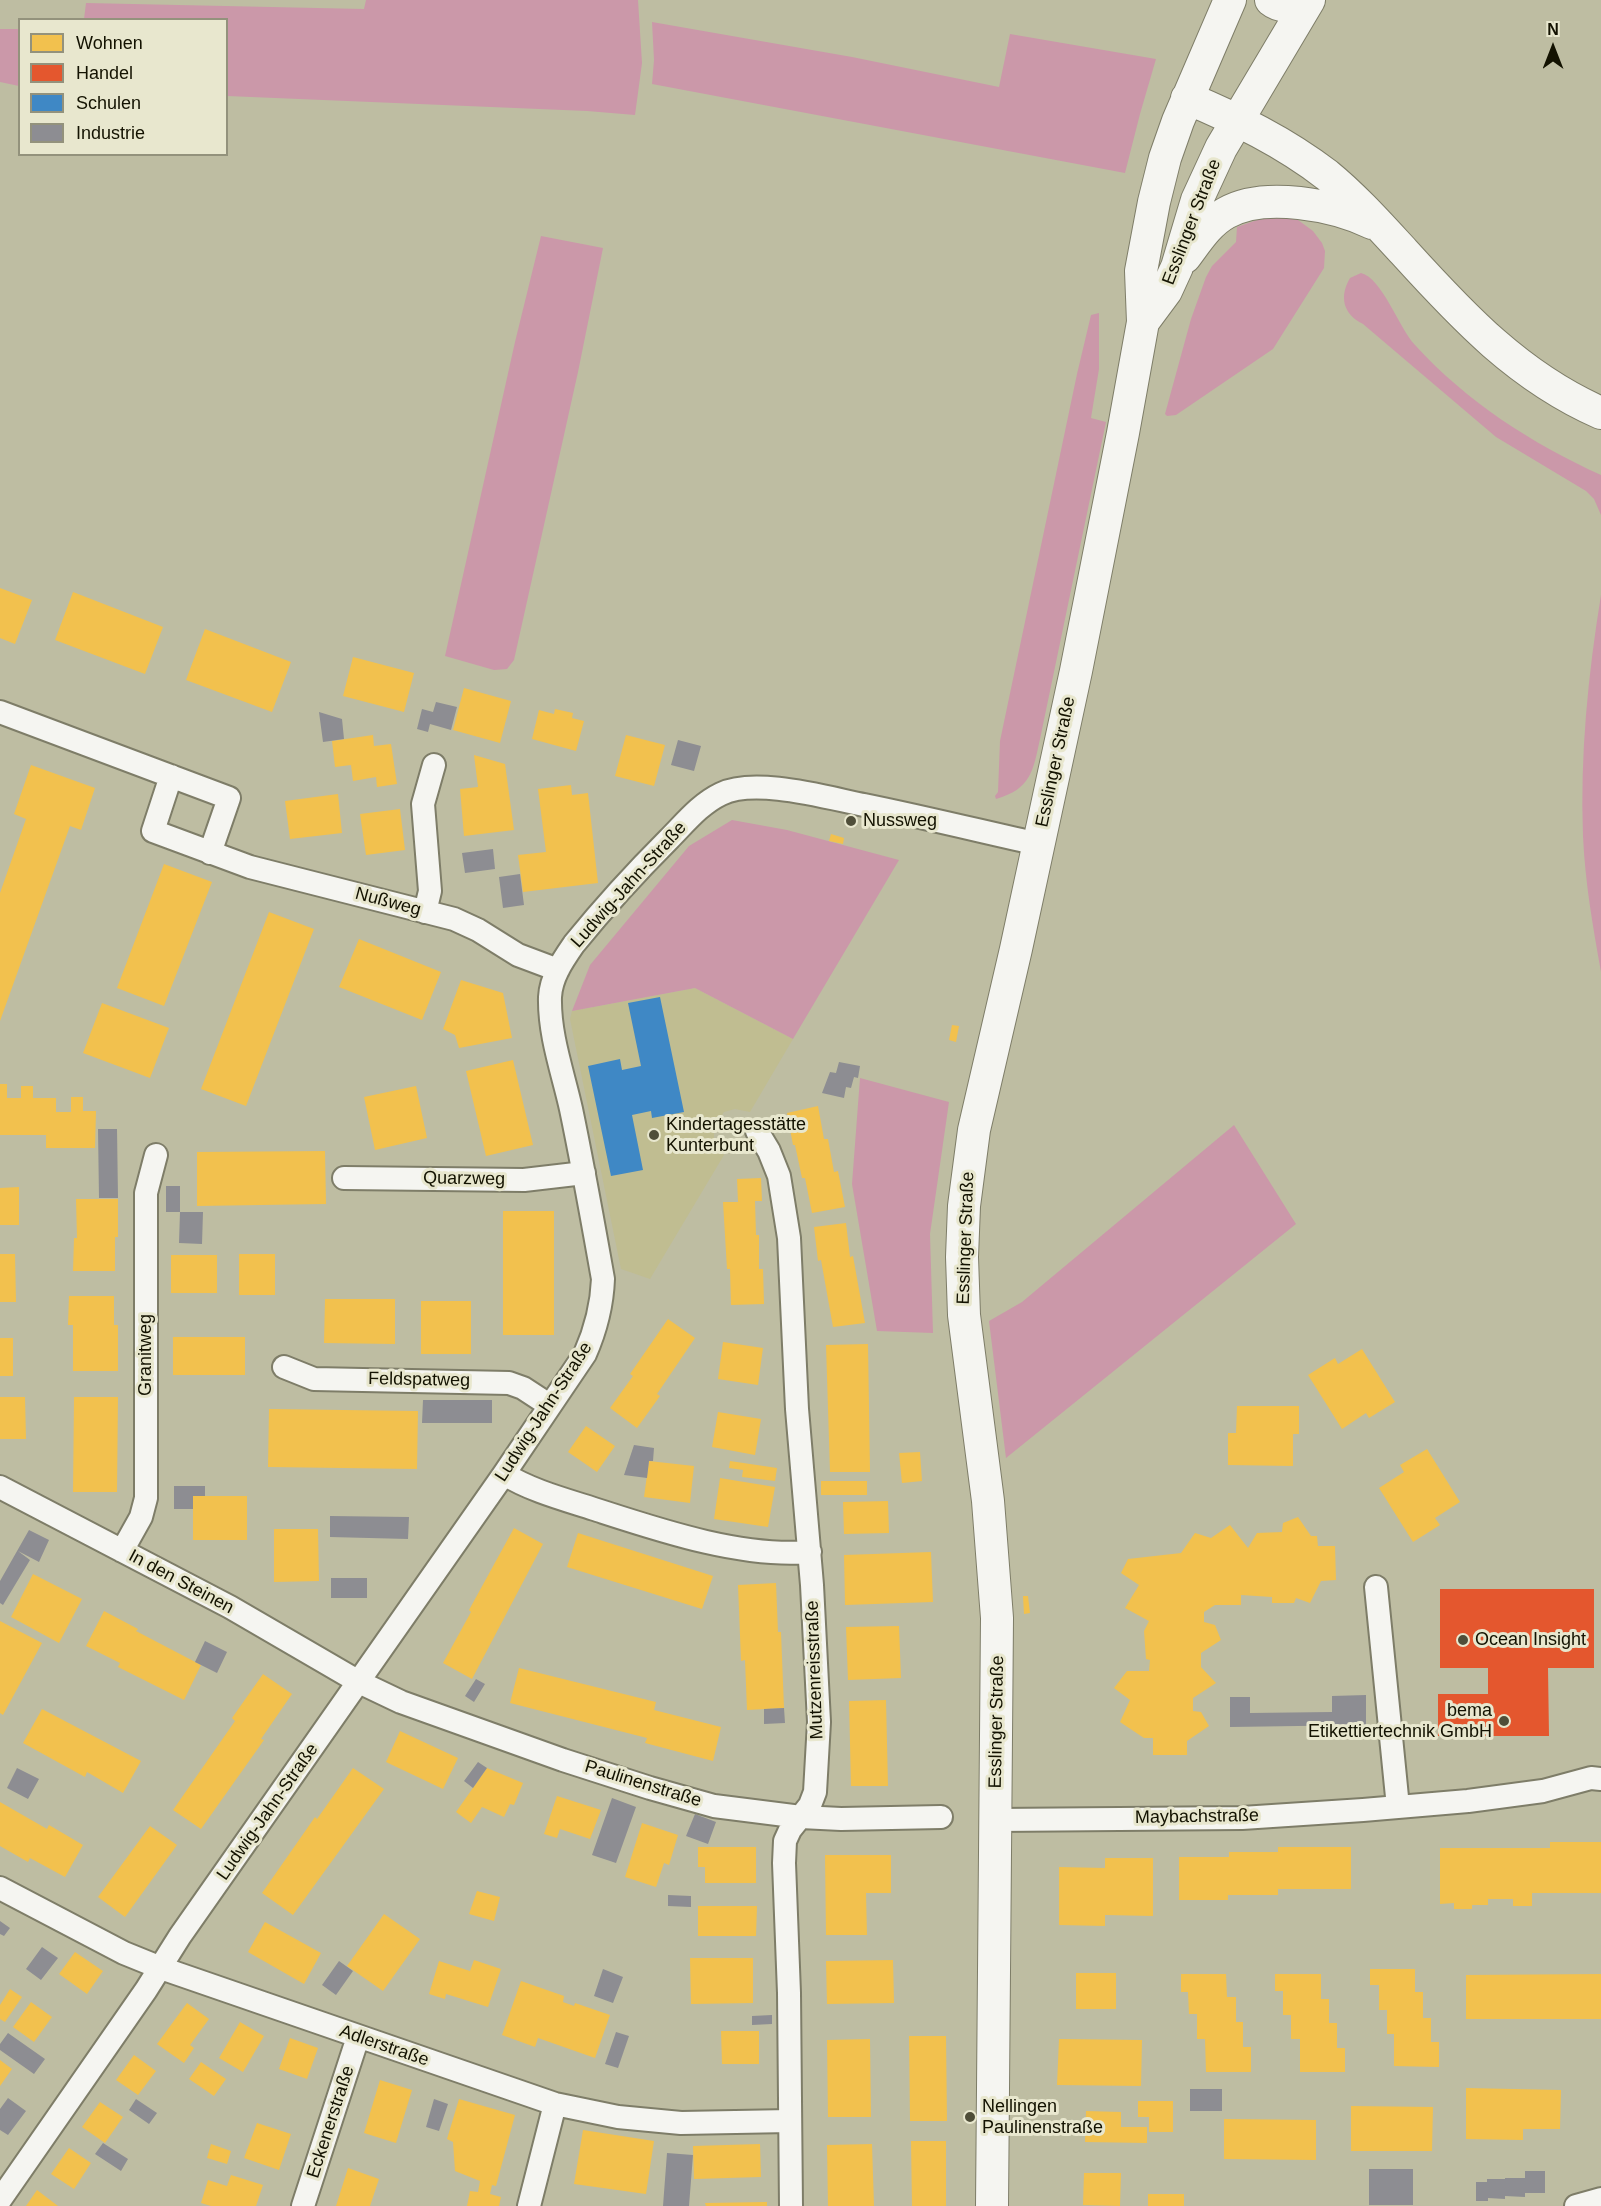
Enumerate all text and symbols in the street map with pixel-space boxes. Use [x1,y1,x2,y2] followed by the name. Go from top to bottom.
[18,18,228,156] legend
[1523,18,1583,78] north arrow
[1547,21,1559,38] text: N
[76,33,143,53] text: Wohnen
[76,63,133,83] text: Handel
[76,93,141,113] text: Schulen
[76,123,145,143] text: Industrie
[1158,156,1226,288] street label: Esslinger Straße
[1032,695,1080,829] street label: Esslinger Straße
[863,810,937,832] place label: Nussweg
[844,814,858,828] marker: Nussweg
[567,818,691,952] street label: Ludwig-Jahn-Straße
[353,883,423,921] street label: Nußweg
[666,1114,806,1156] place label: Kindertagesstätte Kunterbunt
[647,1128,661,1142] marker: Kindertagesstätte Kunterbunt
[423,1167,505,1191] street label: Quarzweg
[953,1171,979,1305] street label: Esslinger Straße
[135,1314,157,1396] street label: Granitweg
[491,1338,597,1486] street label: Ludwig-Jahn-Straße
[368,1368,470,1392] street label: Feldspatweg
[125,1545,237,1619] street label: In den Steinen
[802,1600,828,1740] street label: Mutzenreisstraße
[1475,1629,1586,1651] place label: Ocean Insight
[1456,1633,1470,1647] marker: Ocean Insight
[985,1655,1009,1789] street label: Esslinger Straße
[1308,1700,1492,1742] place label: bema Etikettiertechnik GmbH
[1497,1714,1511,1728] marker: bema Etikettiertechnik GmbH
[213,1739,323,1885] street label: Ludwig-Jahn-Straße
[582,1756,704,1812] street label: Paulinenstraße
[1135,1805,1259,1829] street label: Maybachstraße
[337,2021,431,2071] street label: Adlerstraße
[303,2063,359,2181] street label: Eckenerstraße
[982,2096,1103,2138] place label: Nellingen Paulinenstraße
[963,2110,977,2124] marker: Nellingen Paulinenstraße

